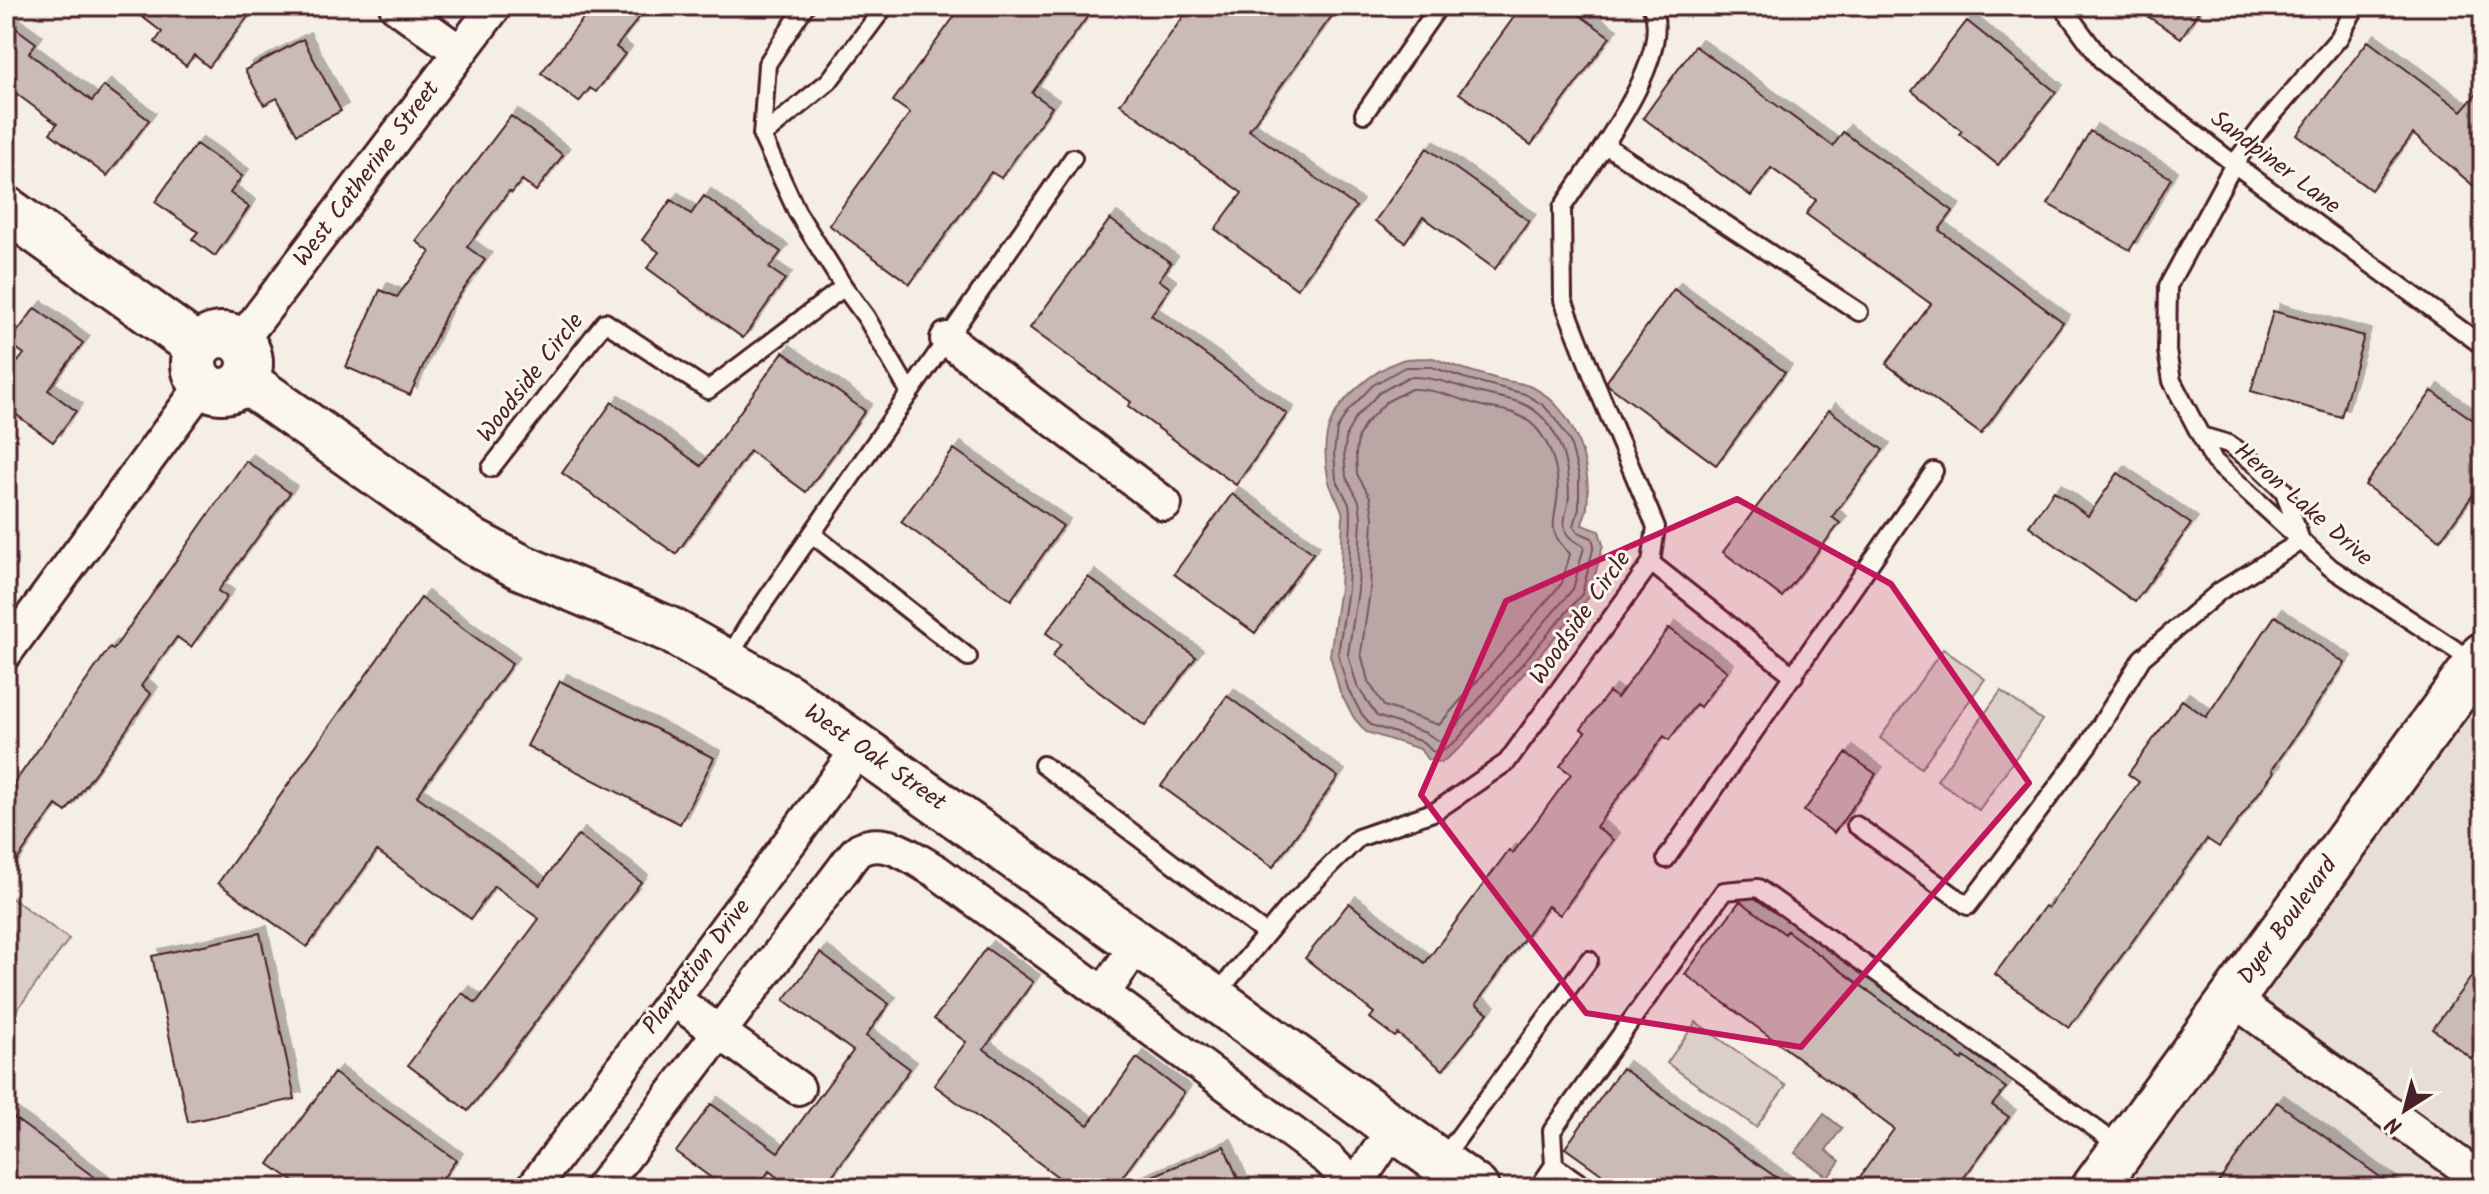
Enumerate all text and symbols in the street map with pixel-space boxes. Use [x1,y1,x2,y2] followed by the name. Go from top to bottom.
[284,72,451,276] street label: West Catherine Street
[2201,101,2349,225] street label: Sandpiner Lane
[468,304,595,452] street label: Woodside Circle
[2224,433,2382,577] street label: Heron Lake Drive
[1520,543,1642,693] street label: Woodside Circle
[796,694,955,822] street label: West Oak Street
[2228,848,2349,993] street label: Dyer Boulevard
[633,890,761,1043] street label: Plantation Drive
[2365,1070,2445,1150] north arrow
[2379,1106,2411,1142] text: N

